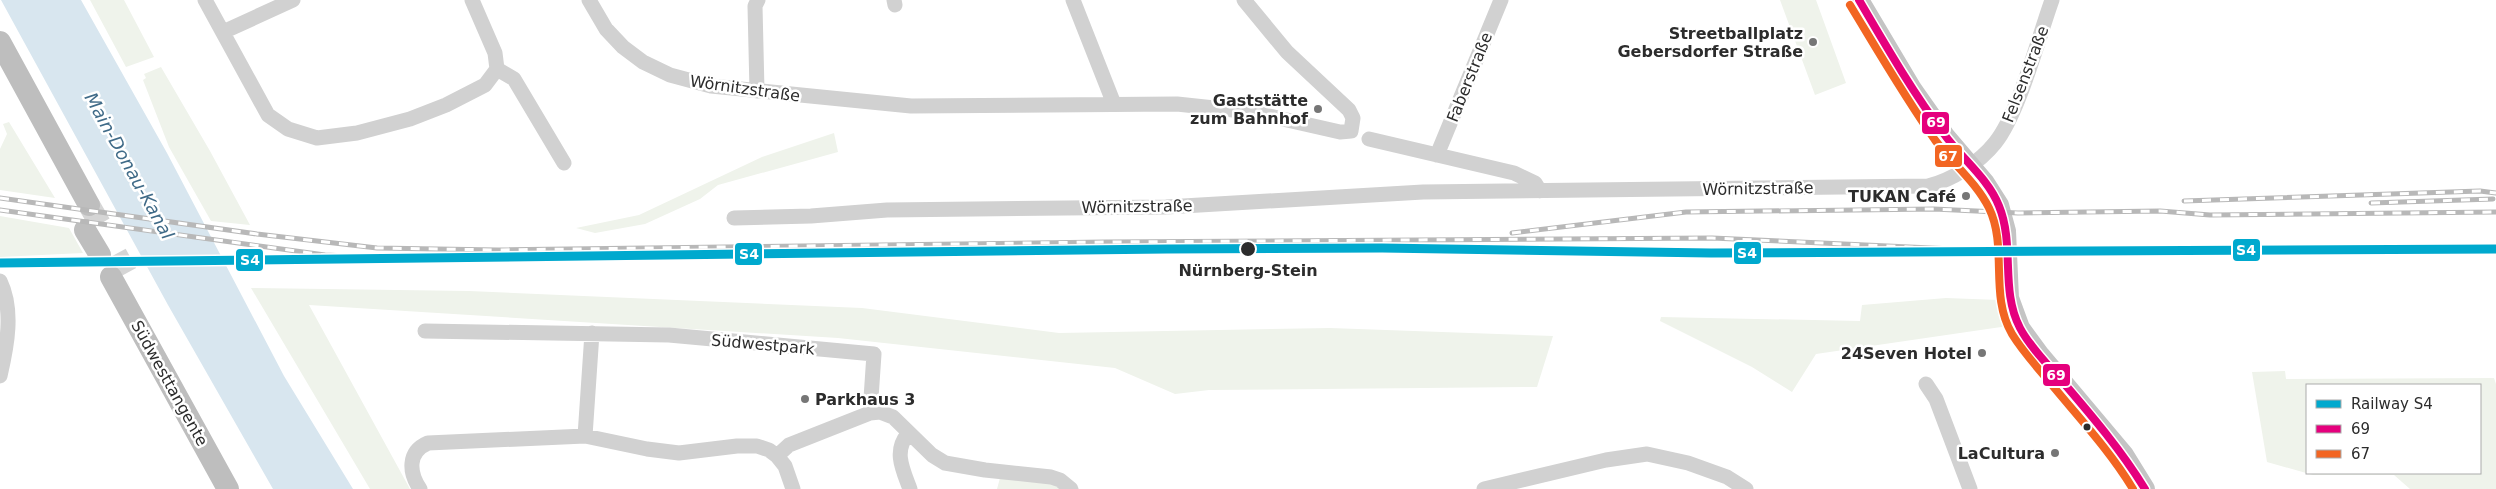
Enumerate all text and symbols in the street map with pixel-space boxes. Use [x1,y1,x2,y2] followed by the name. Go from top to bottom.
[1998,23,2053,125] street label: Felsenstraße
[1617,24,1803,61] place label: Streetballplatz Gebersdorfer Straße
[1443,30,1496,125] street label: Faberstraße
[1807,36,1819,48] marker: Streetballplatz Gebersdorfer Straße
[689,71,801,106] street label: Wörnitzstraße
[80,89,178,243] water label: Main-Donau-Kanal
[1190,91,1309,128] place label: Gaststätte zum Bahnhof
[1312,103,1324,115] marker: Gaststätte zum Bahnhof
[1921,111,1950,135] line badge: 69
[1926,114,1946,130] text: 69
[1934,144,1963,168] line badge: 67
[1938,148,1958,164] text: 67
[1702,178,1814,199] street label: Wörnitzstraße
[1848,187,1956,206] place label: TUKAN Café
[1960,190,1972,202] marker: TUKAN Café
[1081,196,1193,217] street label: Wörnitzstraße
[2232,238,2261,262] line badge: S4
[1239,240,1257,258] marker: Nürnberg-Stein
[1733,241,1762,265] line badge: S4
[734,242,763,266] line badge: S4
[2236,242,2256,258] text: S4
[1737,245,1757,261] text: S4
[739,246,759,262] text: S4
[235,248,264,272] line badge: S4
[240,252,260,268] text: S4
[1178,261,1318,280] place label: Nürnberg-Stein
[127,317,212,449] street label: Südwesttangente
[710,331,816,359] street label: Südwestpark
[1841,344,1972,363] place label: 24Seven Hotel
[1976,347,1988,359] marker: 24Seven Hotel
[2042,363,2071,387] line badge: 69
[2046,367,2066,383] text: 69
[2306,384,2481,474] legend
[815,390,915,409] place label: Parkhaus 3
[799,393,811,405] marker: Parkhaus 3
[2351,395,2433,413] text: Railway S4
[2351,420,2370,438] text: 69
[2082,422,2092,432] unlabelled marker
[1958,444,2045,463] place label: LaCultura
[2351,445,2370,463] text: 67
[2049,447,2061,459] marker: LaCultura

